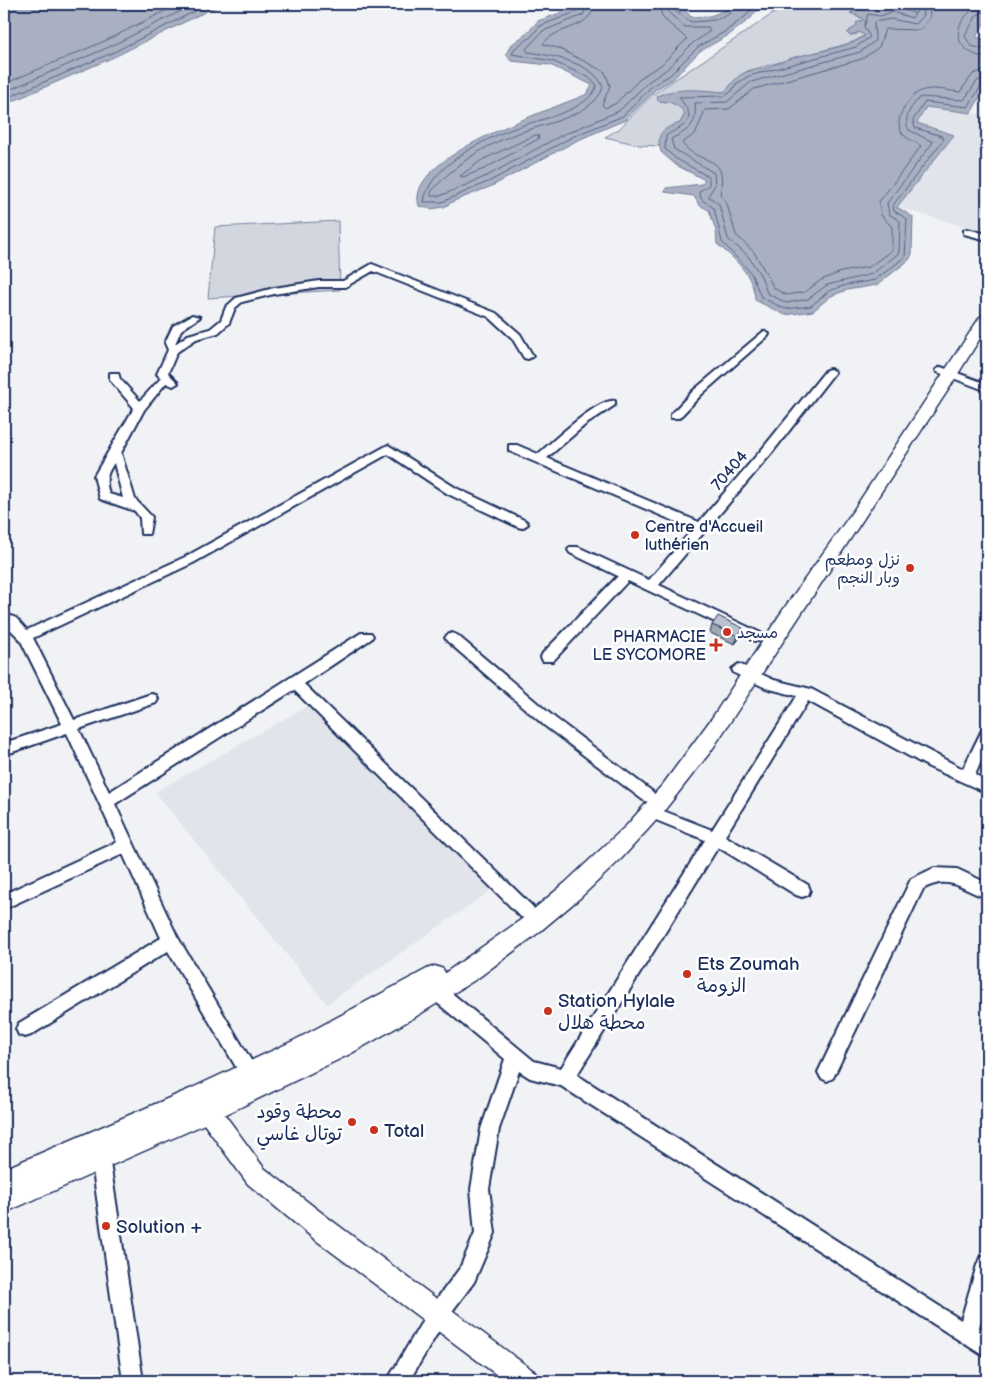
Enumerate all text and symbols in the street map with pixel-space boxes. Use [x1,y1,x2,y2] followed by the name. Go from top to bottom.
[708,447,753,495] street label: 70404
[645,518,763,555] place label: Centre d'Accueil luthérien
[629,529,641,541] marker: Centre d'Accueil luthérien
[825,551,900,590] place label: نزل ومطعم وبار النجم
[904,562,916,574] marker: نزل ومطعم وبار النجم
[737,624,778,643] place label: مسجد
[721,626,733,638] marker: مسجد
[593,628,706,665] place label: PHARMACIE LE SYCOMORE
[710,639,722,651] marker: PHARMACIE LE SYCOMORE
[697,953,800,998] place label: Ets Zoumah الزومة
[681,968,693,980] marker: Ets Zoumah الزومة
[558,990,675,1035] place label: Station Hylale محطة هلال
[542,1005,554,1017] marker: Station Hylale محطة هلال
[256,1101,342,1150] place label: محطة وقود توتال غاسي
[346,1116,358,1128] marker: محطة وقود توتال غاسي
[384,1120,424,1143] place label: Total
[368,1124,380,1136] marker: Total
[116,1216,203,1239] place label: Solution +
[100,1220,112,1232] marker: Solution +

